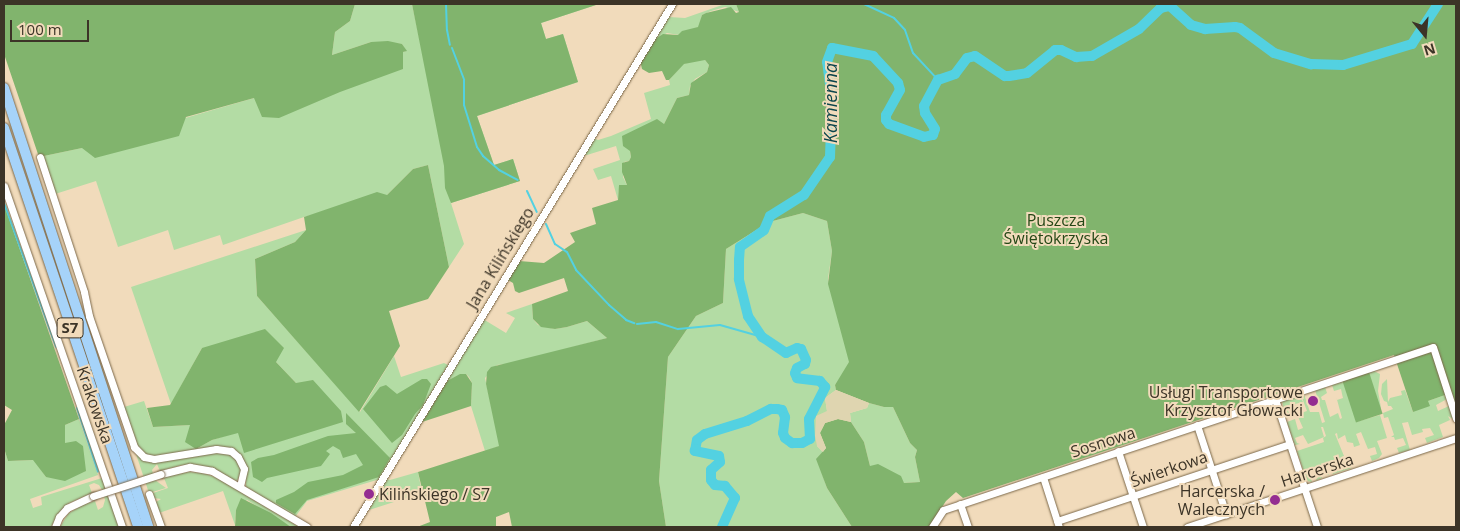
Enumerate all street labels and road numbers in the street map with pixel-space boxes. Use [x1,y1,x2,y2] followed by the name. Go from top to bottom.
[462,204,538,312] street label: Jana Kilińskiego
[56,316,84,340] road number: S7
[73,364,117,446] street label: Krakowska
[1068,423,1138,461] street label: Sosnowa
[1128,447,1210,491] street label: Świerkowa
[1278,449,1356,491] street label: Harcerska

